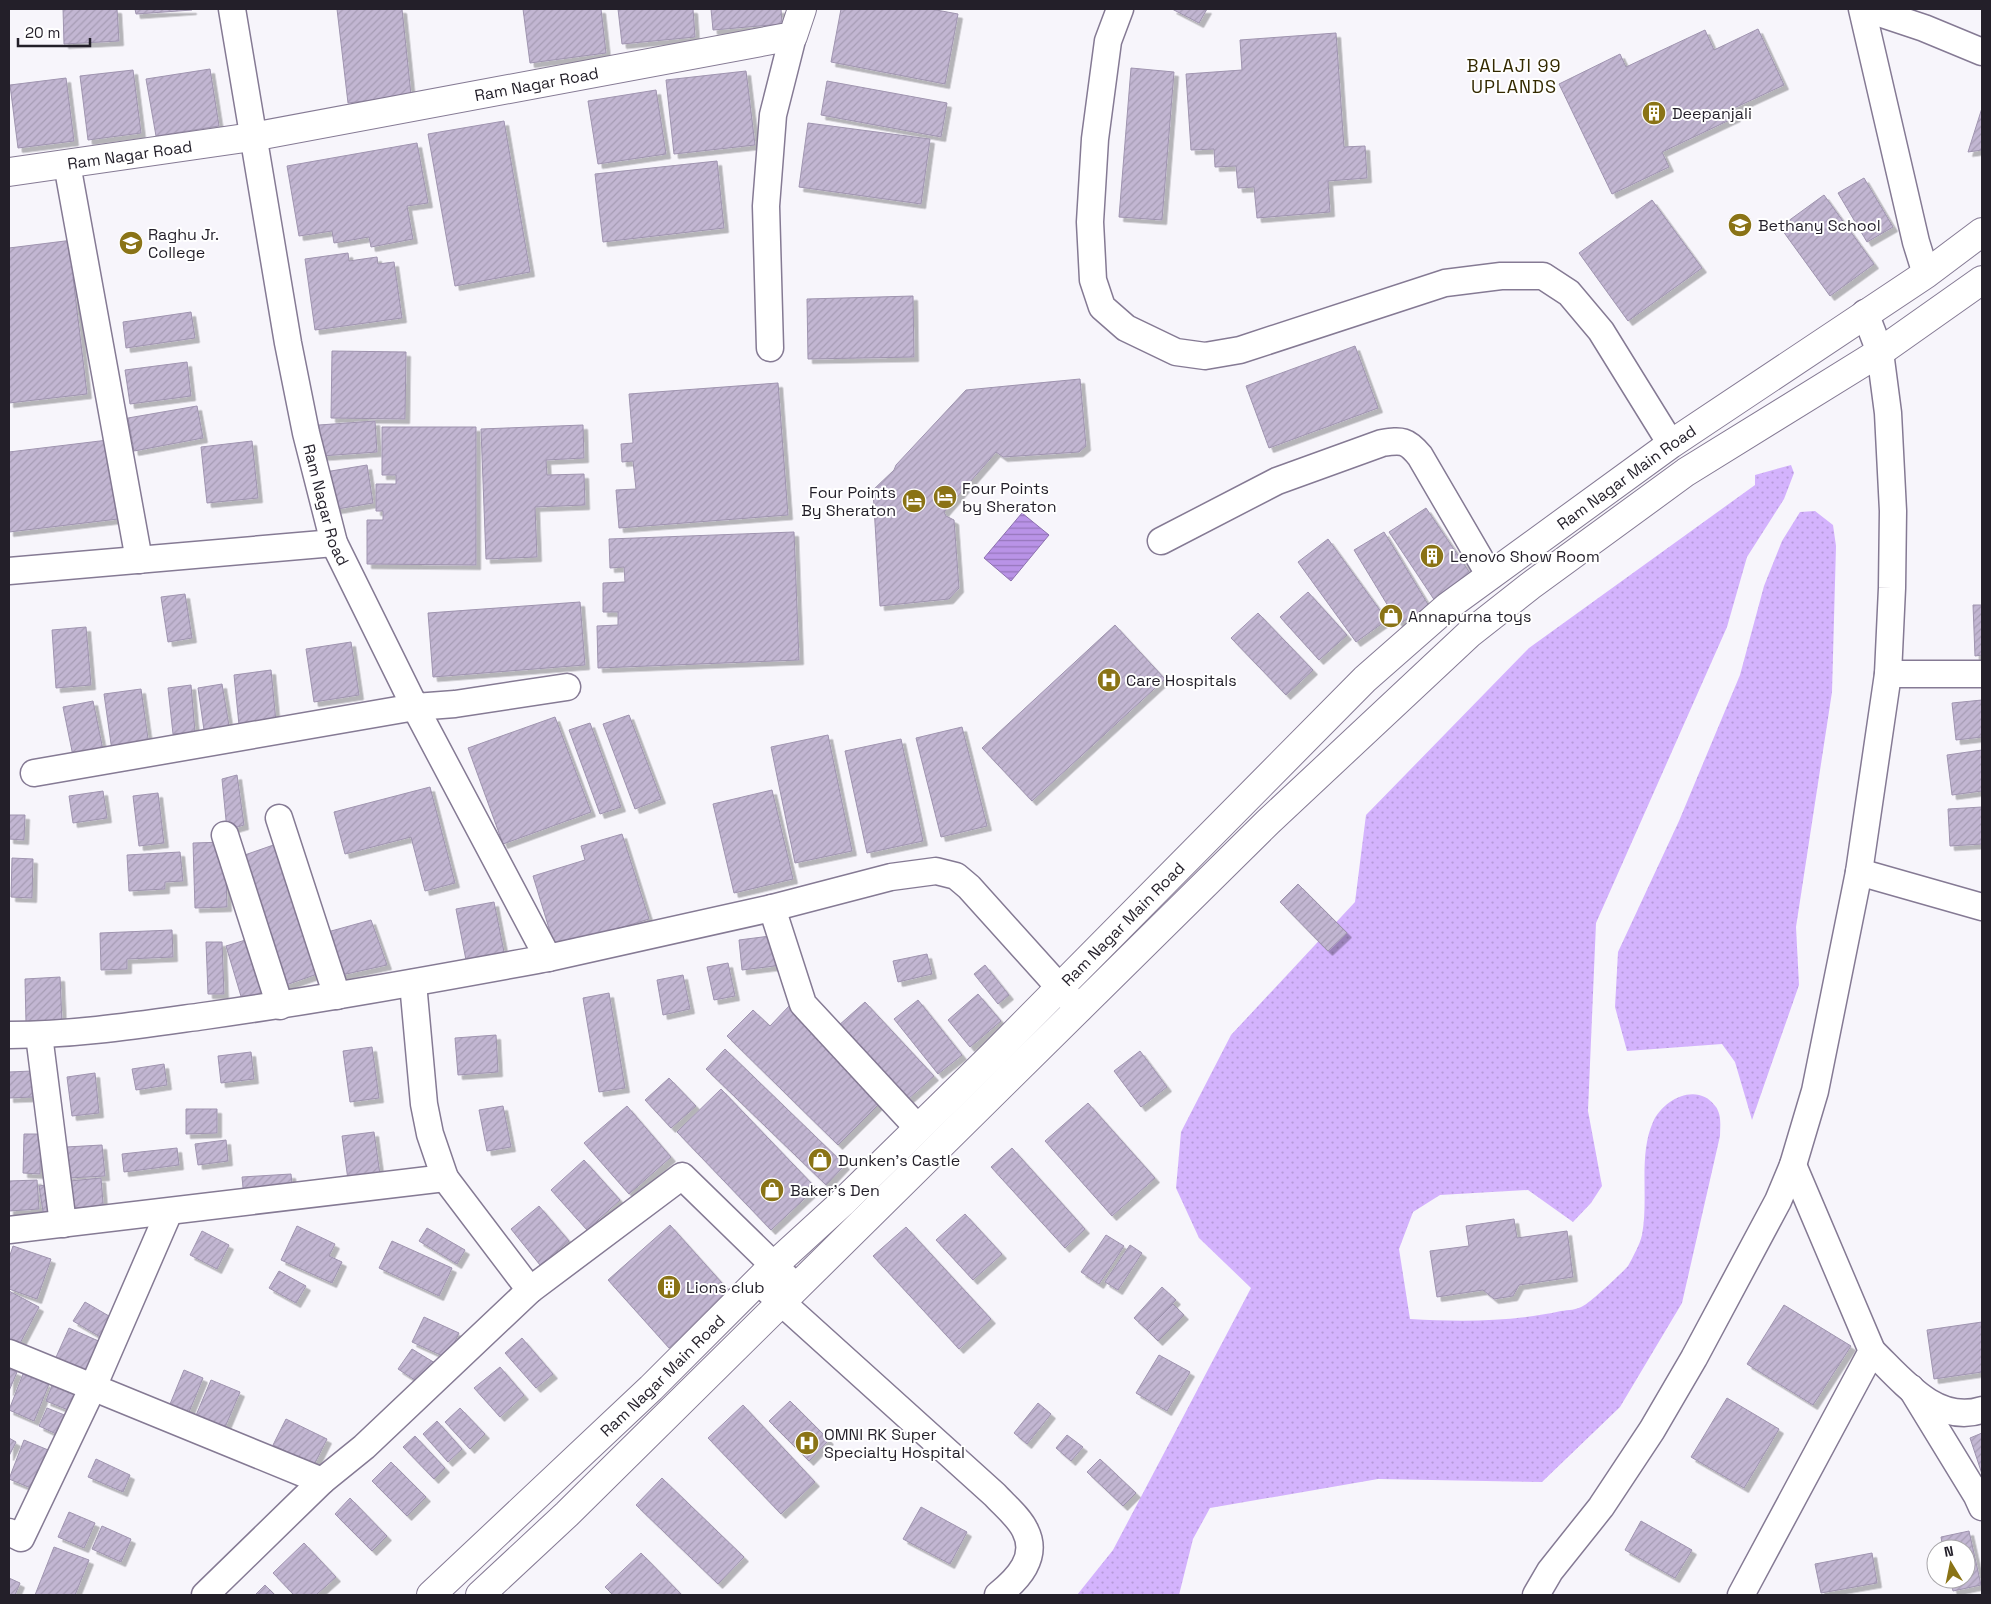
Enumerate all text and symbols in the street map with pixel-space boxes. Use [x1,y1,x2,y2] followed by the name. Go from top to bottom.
[18,15,90,47] scale bar
[25,23,60,42] text: 20 m
[1466,54,1562,98] district label: BALAJI 99 UPLANDS
[473,63,600,106] street label: Ram Nagar Road
[1641,100,1667,126] building icon: Deepanjali
[1672,103,1752,124] place label: Deepanjali
[66,136,194,174] street label: Ram Nagar Road
[1727,212,1753,238] school or university icon: Bethany School
[1758,215,1881,236] place label: Bethany School
[148,224,219,263] place label: Raghu Jr. College
[118,230,144,256] school or university icon: Raghu Jr. College
[1553,420,1700,535] street label: Ram Nagar Main Road
[298,442,354,569] street label: Ram Nagar Road
[962,478,1057,517] place label: Four Points by Sheraton
[801,482,896,521] place label: Four Points By Sheraton
[932,484,958,510] hotel icon: Four Points by Sheraton
[901,488,927,514] hotel icon: Four Points By Sheraton
[1419,543,1445,569] building icon: Lenovo Show Room
[1450,546,1600,567] place label: Lenovo Show Room
[1378,603,1404,629] shop icon: Annapurna toys
[1408,606,1531,627] place label: Annapurna toys
[1096,667,1122,693] hospital icon: Care Hospitals
[1126,670,1237,691] place label: Care Hospitals
[1057,858,1189,991] street label: Ram Nagar Main Road
[807,1147,833,1173] shop icon: Dunken's Castle
[838,1150,960,1171] place label: Dunken's Castle
[759,1177,785,1203] shop icon: Baker's Den
[790,1180,880,1201] place label: Baker's Den
[656,1274,682,1300] building icon: Lions club
[686,1277,764,1298] place label: Lions club
[596,1310,730,1442] street label: Ram Nagar Main Road
[824,1424,965,1463] place label: OMNI RK Super Specialty Hospital
[794,1430,820,1456] hospital icon: OMNI RK Super Specialty Hospital
[1926,1539,1976,1589] north arrow
[1943,1542,1955,1561] text: N

